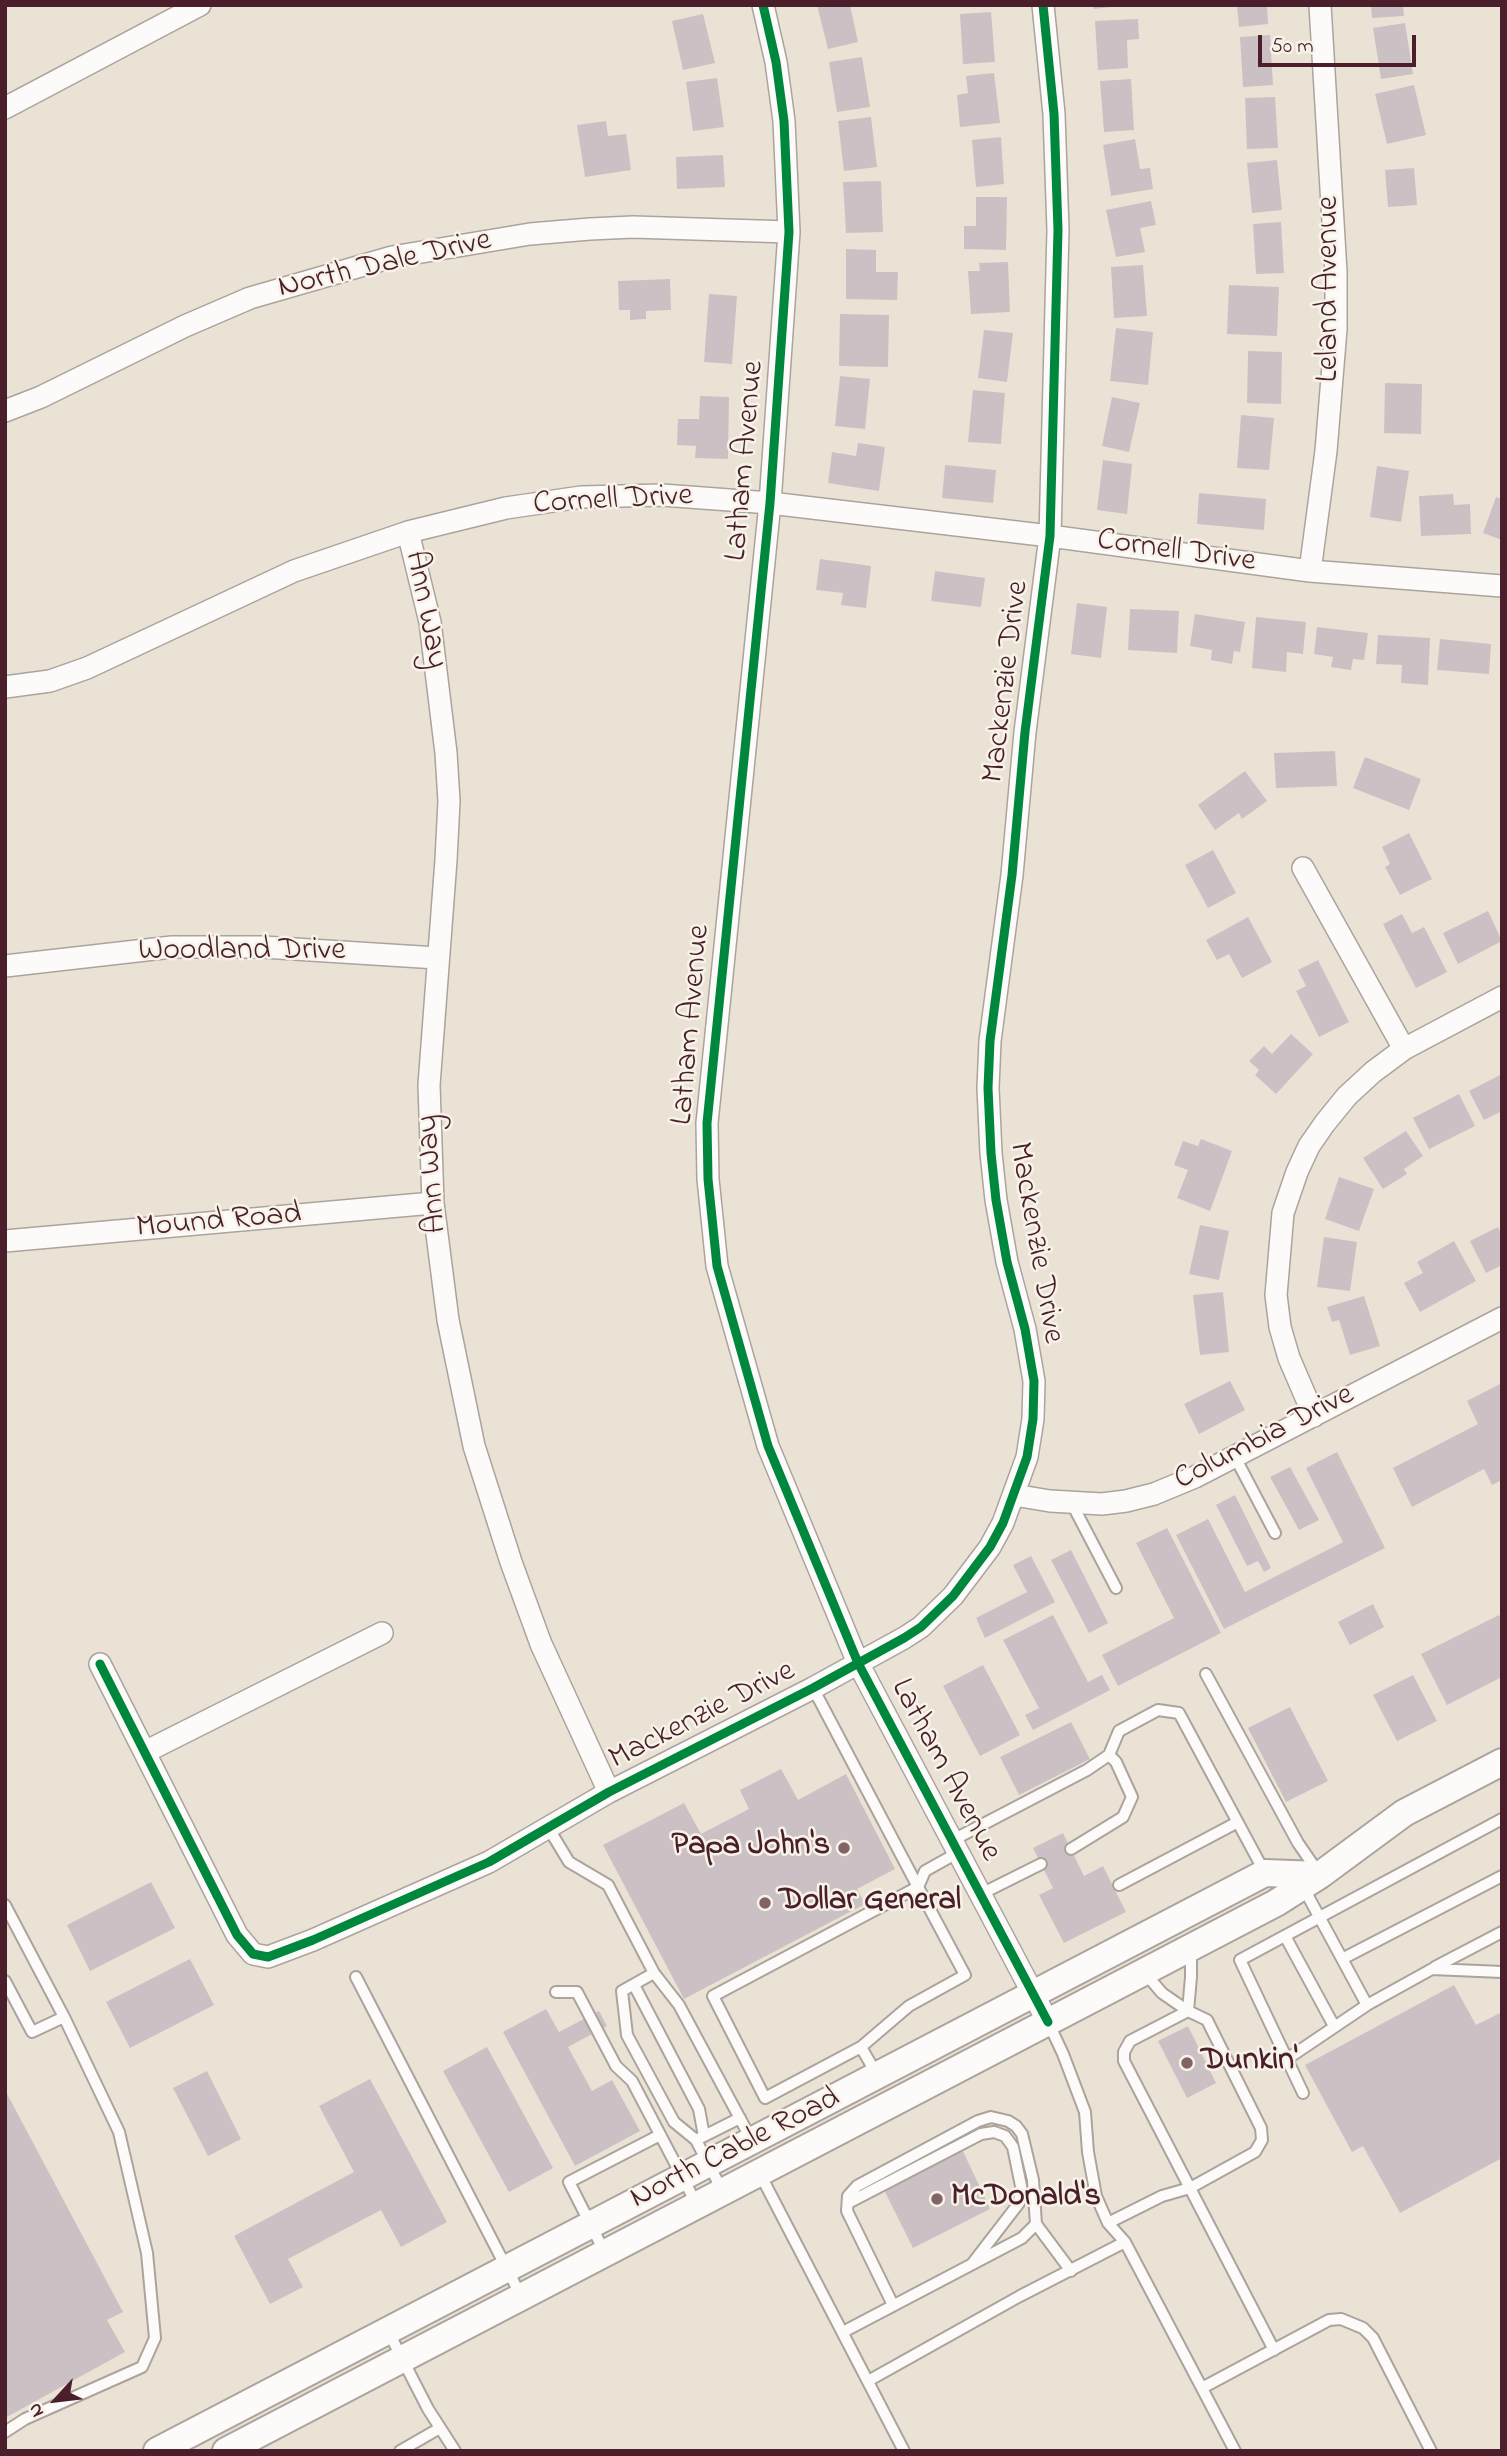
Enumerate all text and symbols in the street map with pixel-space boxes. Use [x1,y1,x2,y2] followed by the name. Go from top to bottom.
[1262,21,1420,65] scale bar
[1271,32,1314,62] text: 50 m
[1312,196,1350,382] street label: Leland Avenue
[275,223,495,309] street label: North Dale Drive
[719,359,775,563] street label: Latham Avenue
[532,479,694,525] street label: Cornell Drive
[1094,523,1258,583] street label: Cornell Drive
[394,548,454,672] street label: Ann Way
[977,579,1039,785] street label: Mackenzie Drive
[665,923,721,1127] street label: Latham Avenue
[138,934,346,972] street label: Woodland Drive
[411,1113,457,1235] street label: Ann Way
[997,1140,1071,1346] street label: Mackenzie Drive
[135,1197,303,1249] street label: Mound Road
[1169,1377,1361,1501] street label: Columbia Drive
[604,1654,802,1780] street label: Mackenzie Drive
[880,1673,1008,1869] street label: Latham Avenue
[672,1829,830,1867] place label: Papa John's
[836,1840,852,1856] marker: Papa John's
[779,1884,961,1922] place label: Dollar General
[757,1895,773,1911] marker: Dollar General
[1201,2044,1297,2082] place label: Dunkin'
[1179,2055,1195,2071] marker: Dunkin'
[625,2081,847,2219] street label: North Cable Road
[951,2180,1101,2218] place label: McDonald's
[929,2191,945,2207] marker: McDonald's
[21,2365,91,2435] north arrow
[22,2398,52,2422] text: N

